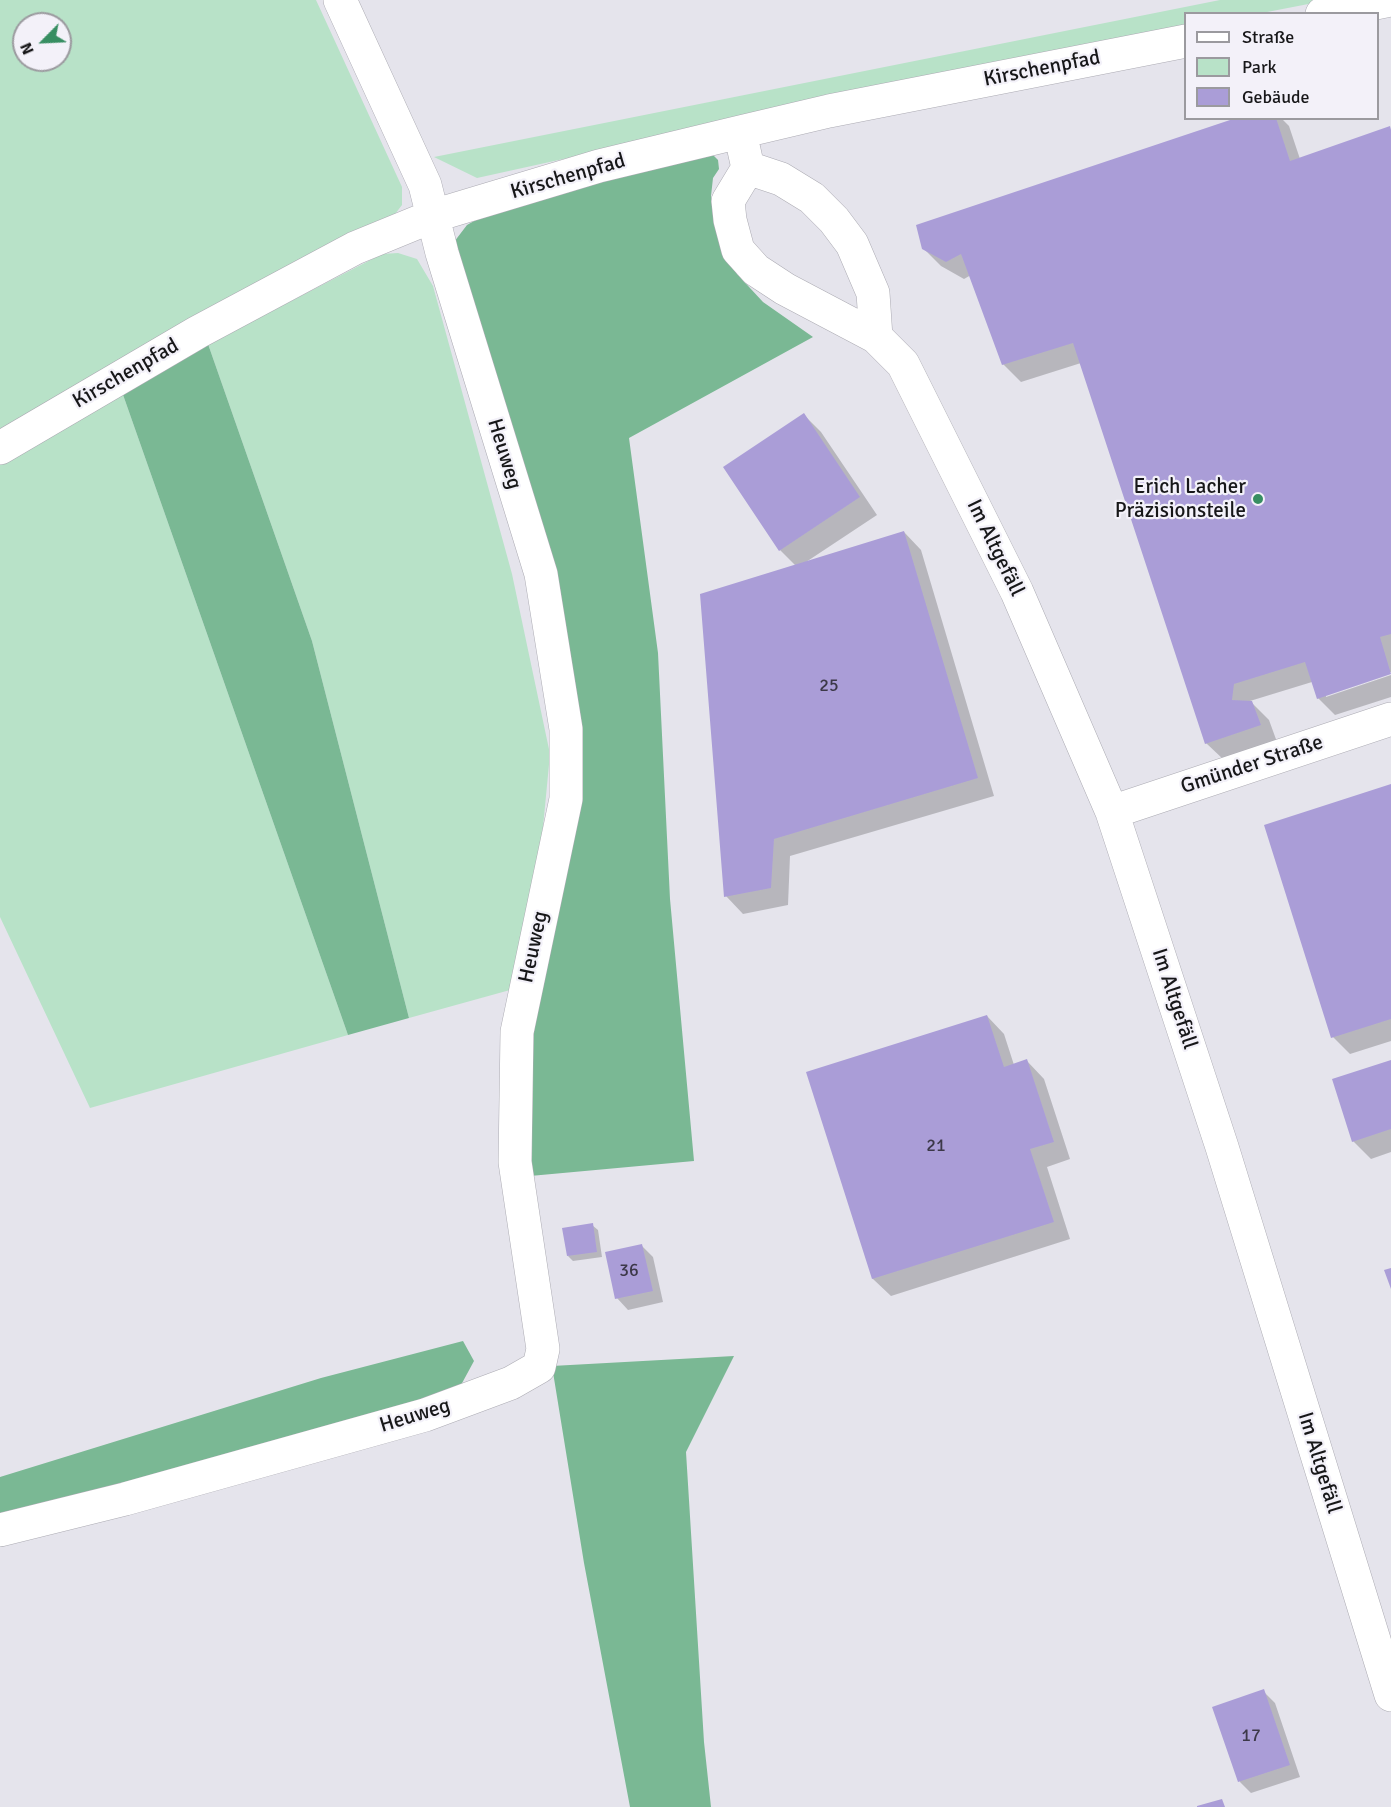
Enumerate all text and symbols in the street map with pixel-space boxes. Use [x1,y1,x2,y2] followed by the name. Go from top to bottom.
[12,12,72,72] north arrow
[1184,12,1379,120] legend
[1242,26,1294,48] text: Straße
[16,39,39,58] text: N
[982,45,1102,93] street label: Kirschenpfad
[1242,56,1277,78] text: Park
[1242,86,1310,108] text: Gebäude
[508,149,628,205] street label: Kirschenpfad
[68,334,184,414] street label: Kirschenpfad
[481,416,527,492] street label: Heuweg
[1115,474,1246,524] place label: Erich Lacher Präzisionsteile
[1251,492,1265,506] marker: Erich Lacher Präzisionsteile
[961,495,1029,601] street label: Im Altgefäll
[819,675,839,697] house number: 25
[1178,730,1326,800] street label: Gmünder Straße
[514,909,554,985] street label: Heuweg
[1146,945,1202,1053] street label: Im Altgefäll
[926,1135,946,1157] house number: 21
[619,1260,639,1282] house number: 36
[377,1393,453,1439] street label: Heuweg
[1292,1409,1346,1517] street label: Im Altgefäll
[1241,1725,1261,1747] house number: 17

